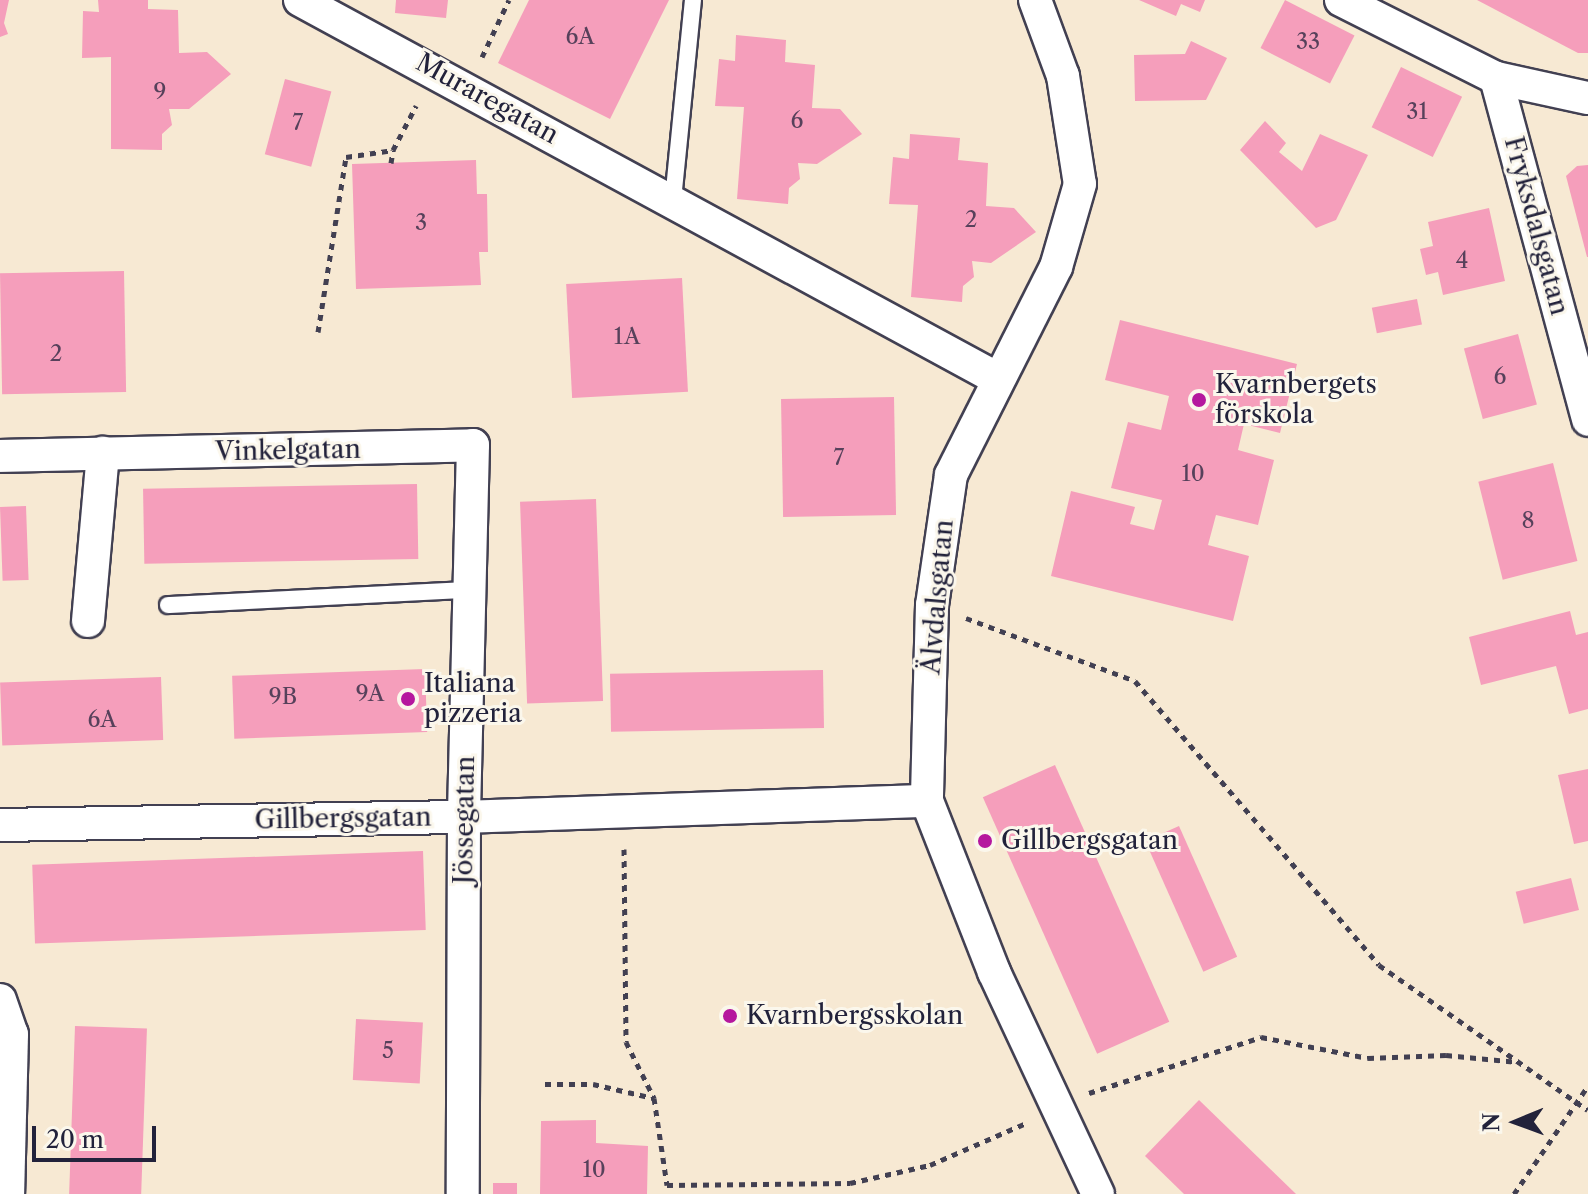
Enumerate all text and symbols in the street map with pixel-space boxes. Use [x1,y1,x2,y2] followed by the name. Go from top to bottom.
[565,24,595,50] house number: 6A
[1296,29,1320,55] house number: 33
[410,47,564,151] street label: Muraregatan
[154,79,166,105] house number: 9
[1406,99,1428,125] house number: 31
[791,108,803,134] house number: 6
[293,110,303,136] house number: 7
[1497,133,1575,319] street label: Fryksdalsgatan
[965,207,977,233] house number: 2
[415,210,427,236] house number: 3
[1456,248,1468,274] house number: 4
[614,324,640,350] house number: 1A
[50,341,62,367] house number: 2
[1494,364,1506,390] house number: 6
[1215,369,1377,430] place label: Kvarnbergets förskola
[1190,391,1208,409] marker: Kvarnbergets förskola
[215,434,361,468] street label: Vinkelgatan
[834,445,844,471] house number: 7
[1181,461,1205,487] house number: 10
[1521,508,1535,534] house number: 8
[916,518,960,676] street label: Älvdalsgatan
[424,668,522,730] place label: Italiana pizzeria
[356,681,384,707] house number: 9A
[269,684,297,710] house number: 9B
[399,690,417,708] marker: Italiana pizzeria
[87,707,117,733] house number: 6A
[448,755,482,885] street label: Jössegatan
[254,802,432,836] street label: Gillbergsgatan
[1001,825,1178,857] place label: Gillbergsgatan
[976,832,994,850] marker: Gillbergsgatan
[746,1000,963,1032] place label: Kvarnbergsskolan
[721,1007,739,1025] marker: Kvarnbergsskolan
[382,1038,394,1064] house number: 5
[1476,1082,1556,1162] north arrow
[36,1110,160,1160] scale bar
[1478,1113,1505,1132] text: N
[46,1125,104,1154] text: 20 m
[582,1157,606,1183] house number: 10

